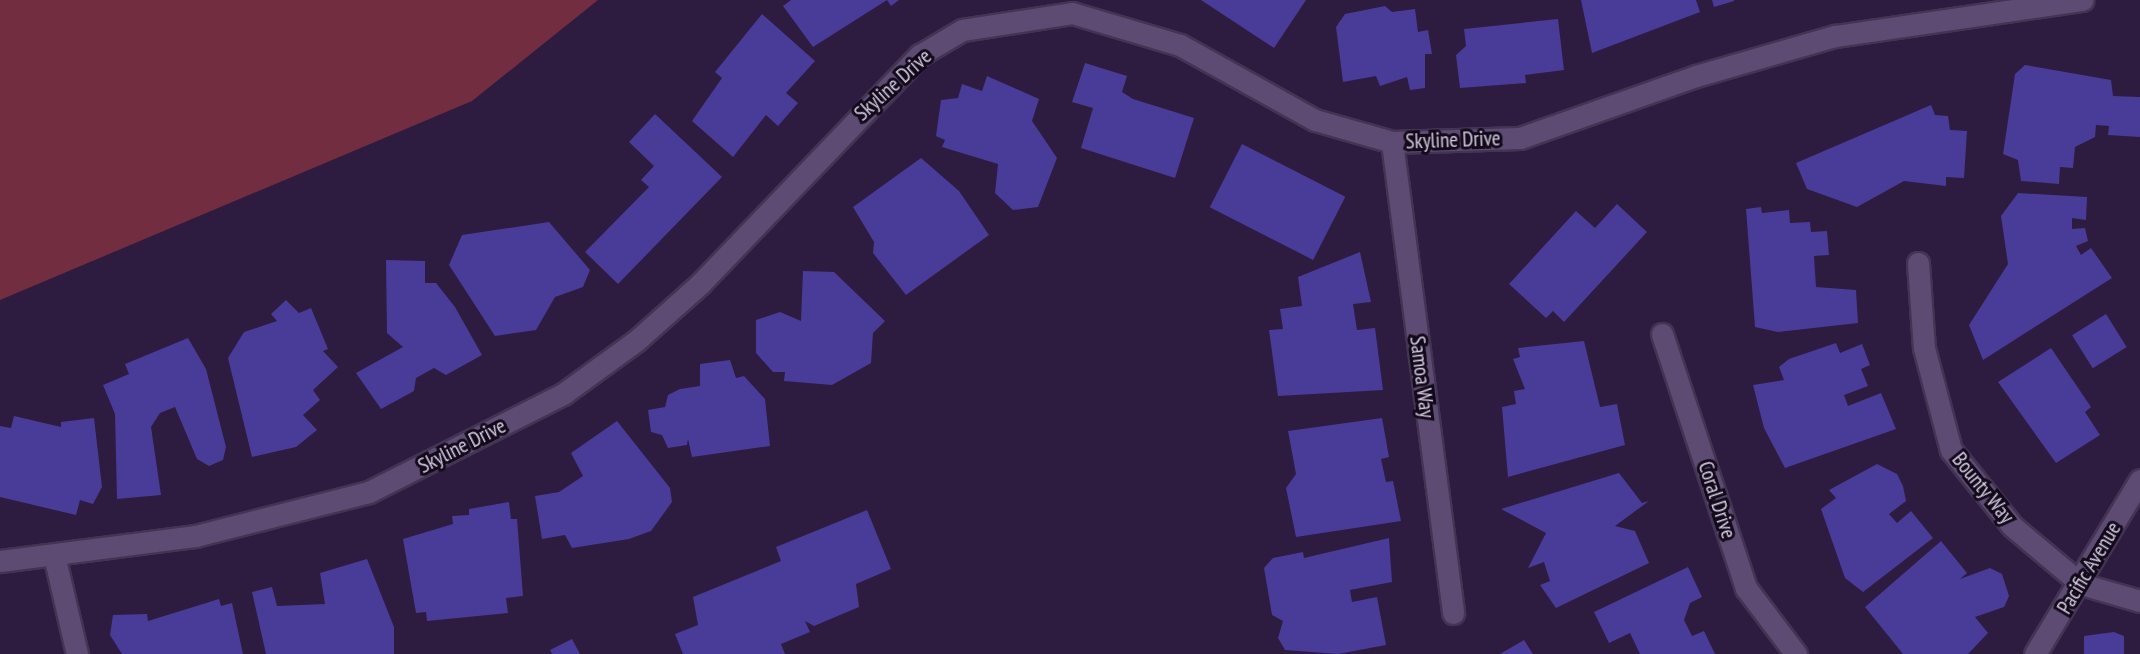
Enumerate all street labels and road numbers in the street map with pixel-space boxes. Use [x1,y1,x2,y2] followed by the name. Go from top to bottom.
[849,44,937,126] street label: Skyline Drive
[1405,126,1501,154] street label: Skyline Drive
[1404,334,1440,420] street label: Samoa Way
[414,413,510,479] street label: Skyline Drive
[1946,447,2020,529] street label: Bounty Way
[1693,458,1741,542] street label: Coral Drive
[2052,517,2126,619] street label: Pacific Avenue

